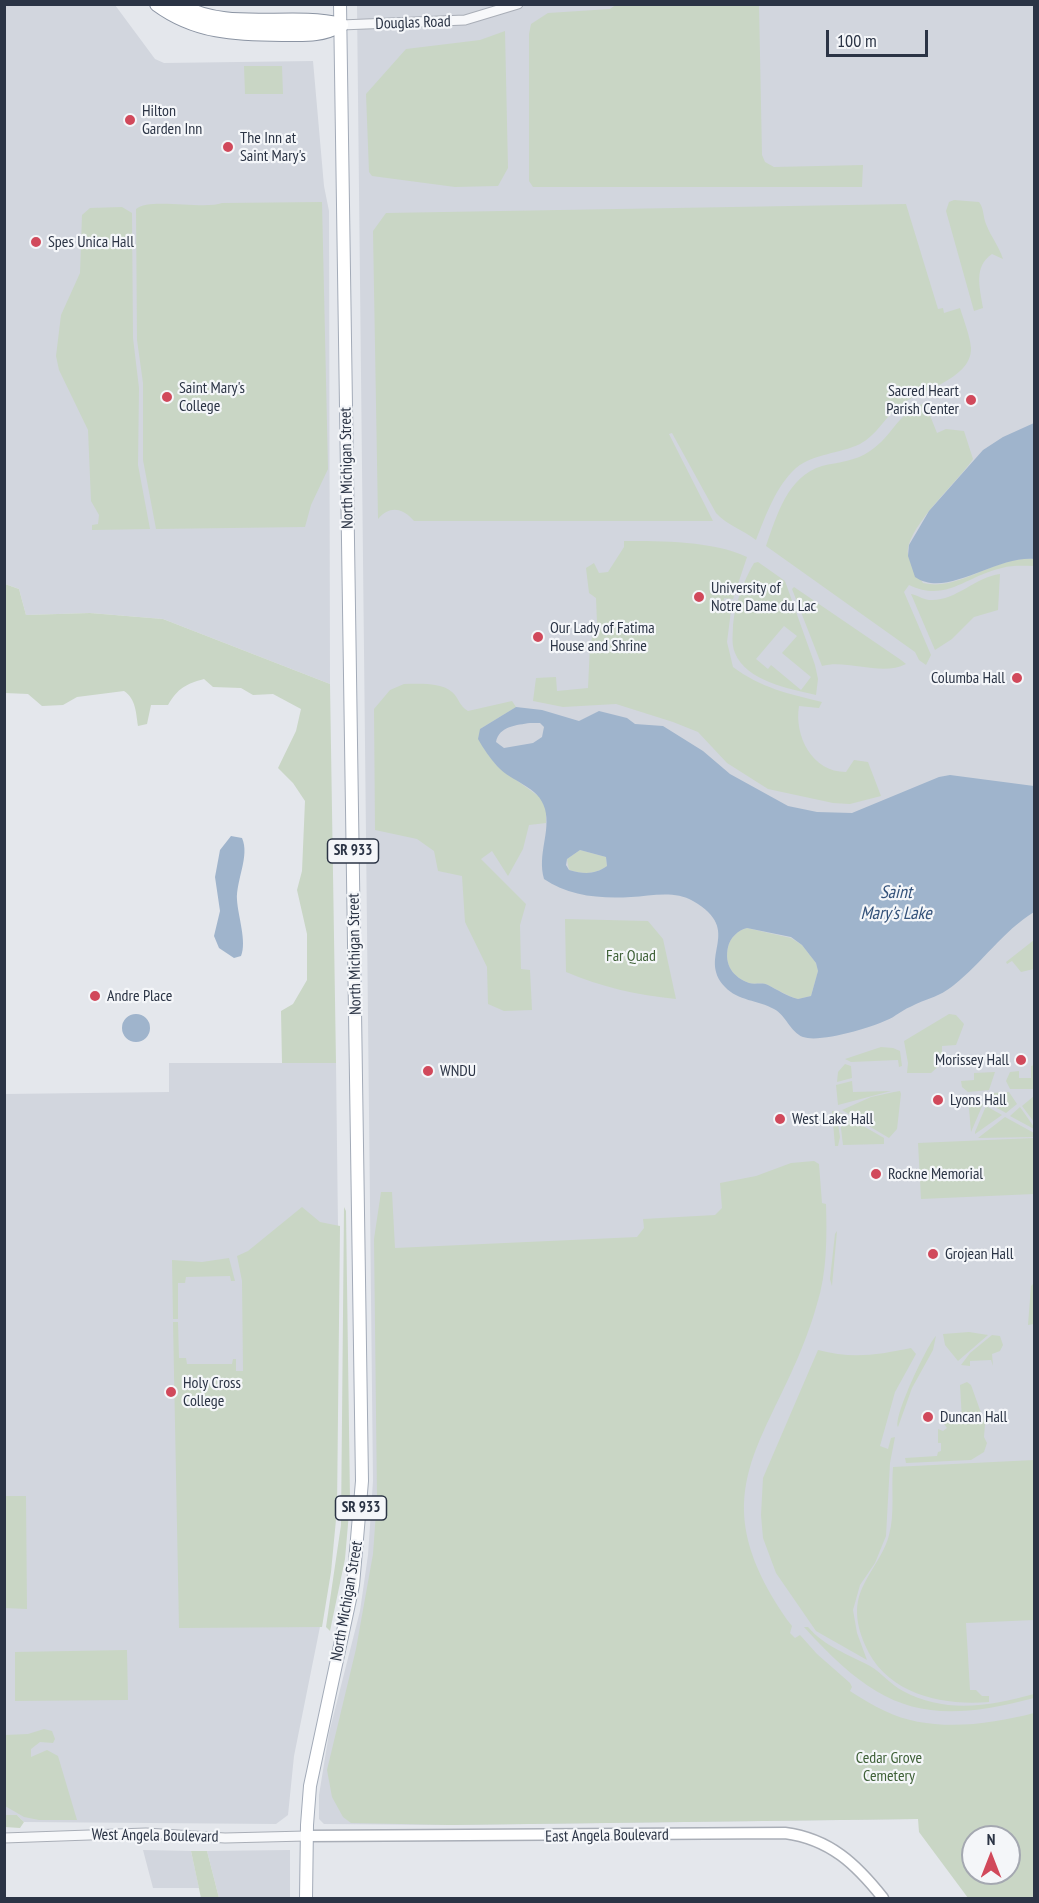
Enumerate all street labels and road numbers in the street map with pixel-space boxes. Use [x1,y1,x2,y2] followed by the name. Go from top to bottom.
[375,12,451,34] street label: Douglas Road
[336,407,358,529] street label: North Michigan Street
[328,839,378,863] road number: SR 933
[344,893,366,1015] street label: North Michigan Street
[336,1496,386,1520] road number: SR 933
[327,1539,367,1663] street label: North Michigan Street
[91,1825,219,1847] street label: West Angela Boulevard
[545,1825,669,1847] street label: East Angela Boulevard

